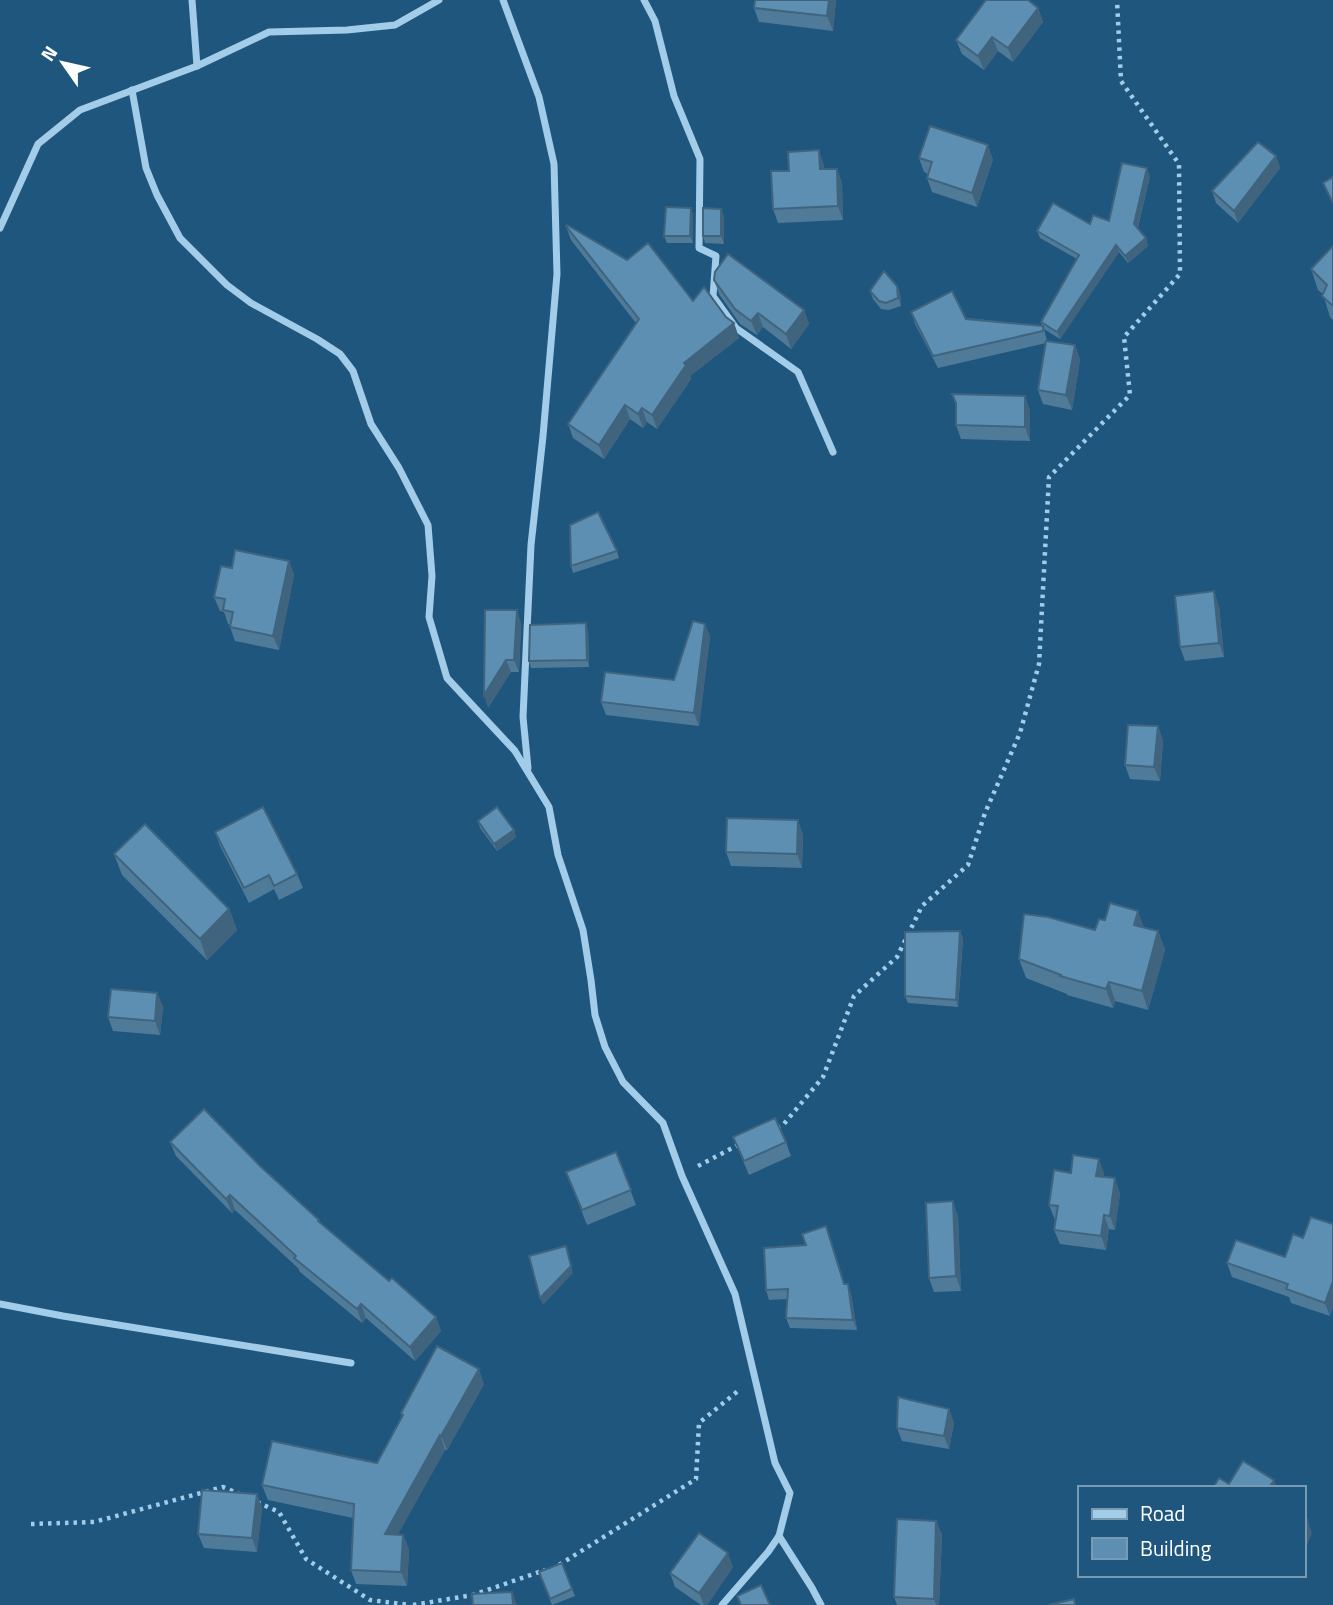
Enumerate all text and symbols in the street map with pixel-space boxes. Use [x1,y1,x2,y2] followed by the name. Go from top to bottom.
[28,28,98,98] north arrow
[33,40,64,67] text: N
[1078,1486,1305,1577] legend
[1140,1497,1185,1529] text: Road
[1140,1532,1212,1564] text: Building

